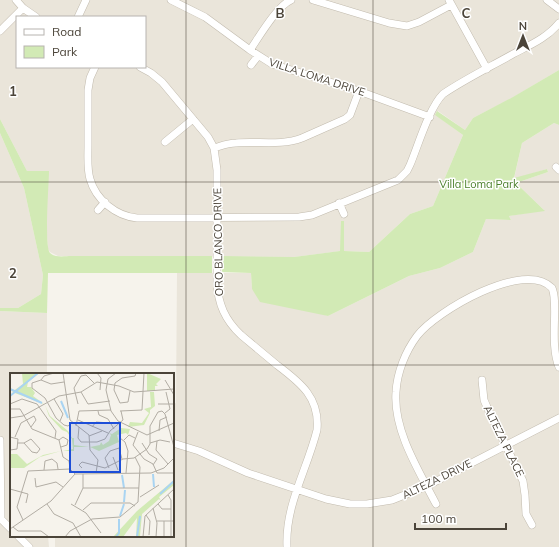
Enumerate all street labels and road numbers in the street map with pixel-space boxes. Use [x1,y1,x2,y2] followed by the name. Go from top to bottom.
[267,55,367,99] street label: VILLA LOMA DRIVE
[210,188,226,296] street label: ORO BLANCO DRIVE
[481,403,527,479] street label: ALTEZA PLACE
[400,456,474,502] street label: ALTEZA DRIVE

